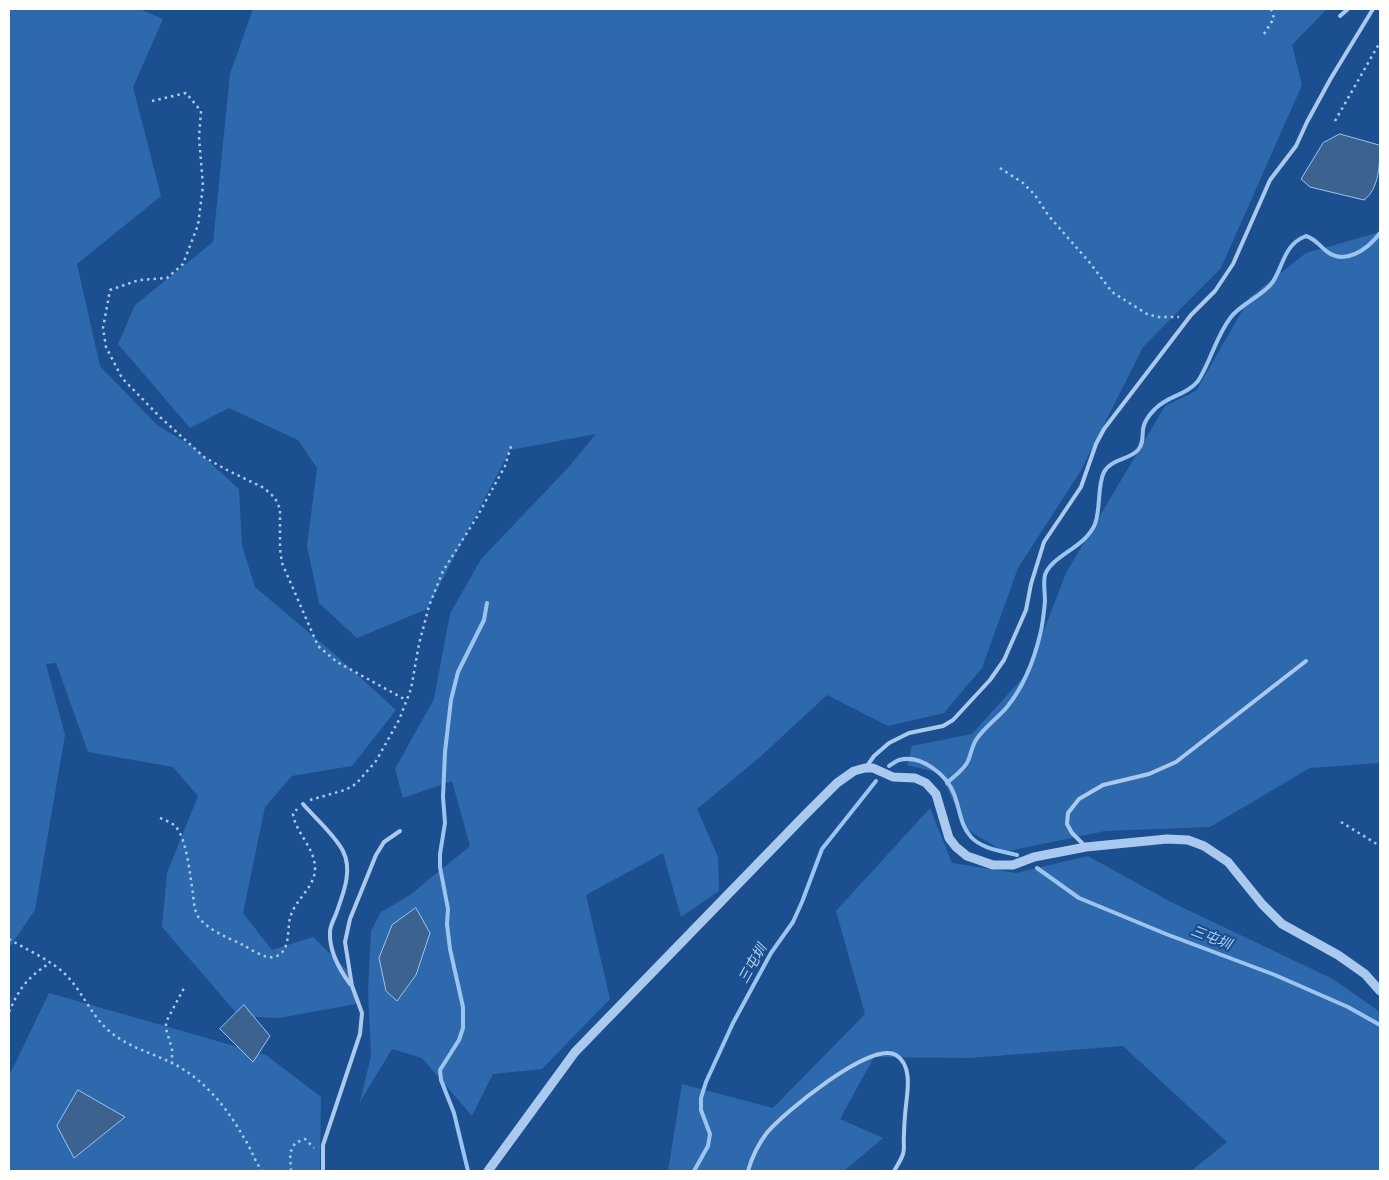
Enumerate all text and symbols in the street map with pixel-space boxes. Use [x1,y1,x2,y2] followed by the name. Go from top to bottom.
[1188,923,1234,953] water label: 三屯圳
[735,942,771,986] water label: 三屯圳

